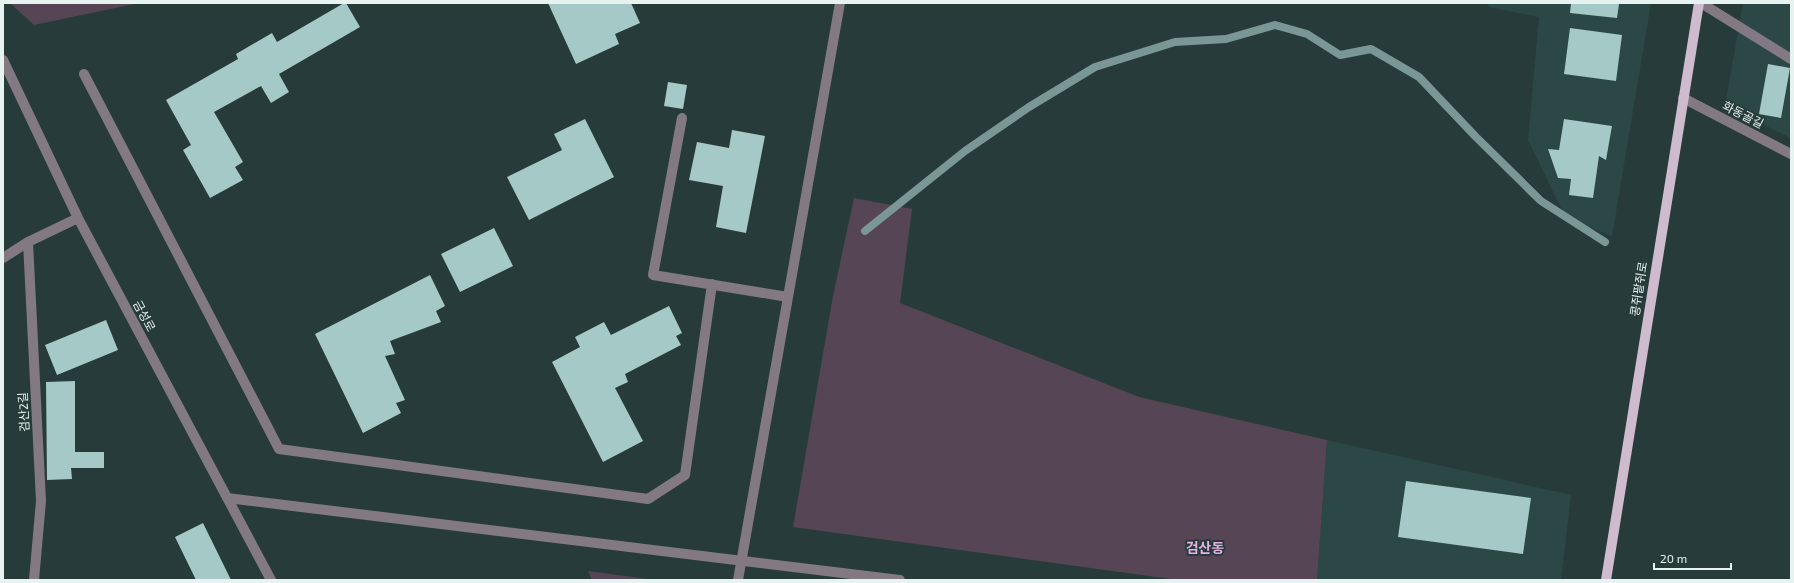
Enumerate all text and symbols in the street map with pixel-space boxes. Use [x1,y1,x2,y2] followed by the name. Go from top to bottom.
[1721,98,1766,130] street label: 화동골길
[1627,260,1649,317] street label: 콩쥐팥쥐로
[131,298,159,333] street label: 금성로
[15,392,31,432] street label: 검산2길
[1186,539,1224,556] district label: 검산동
[1654,545,1731,571] scale bar
[1660,551,1687,565] text: 20 m

